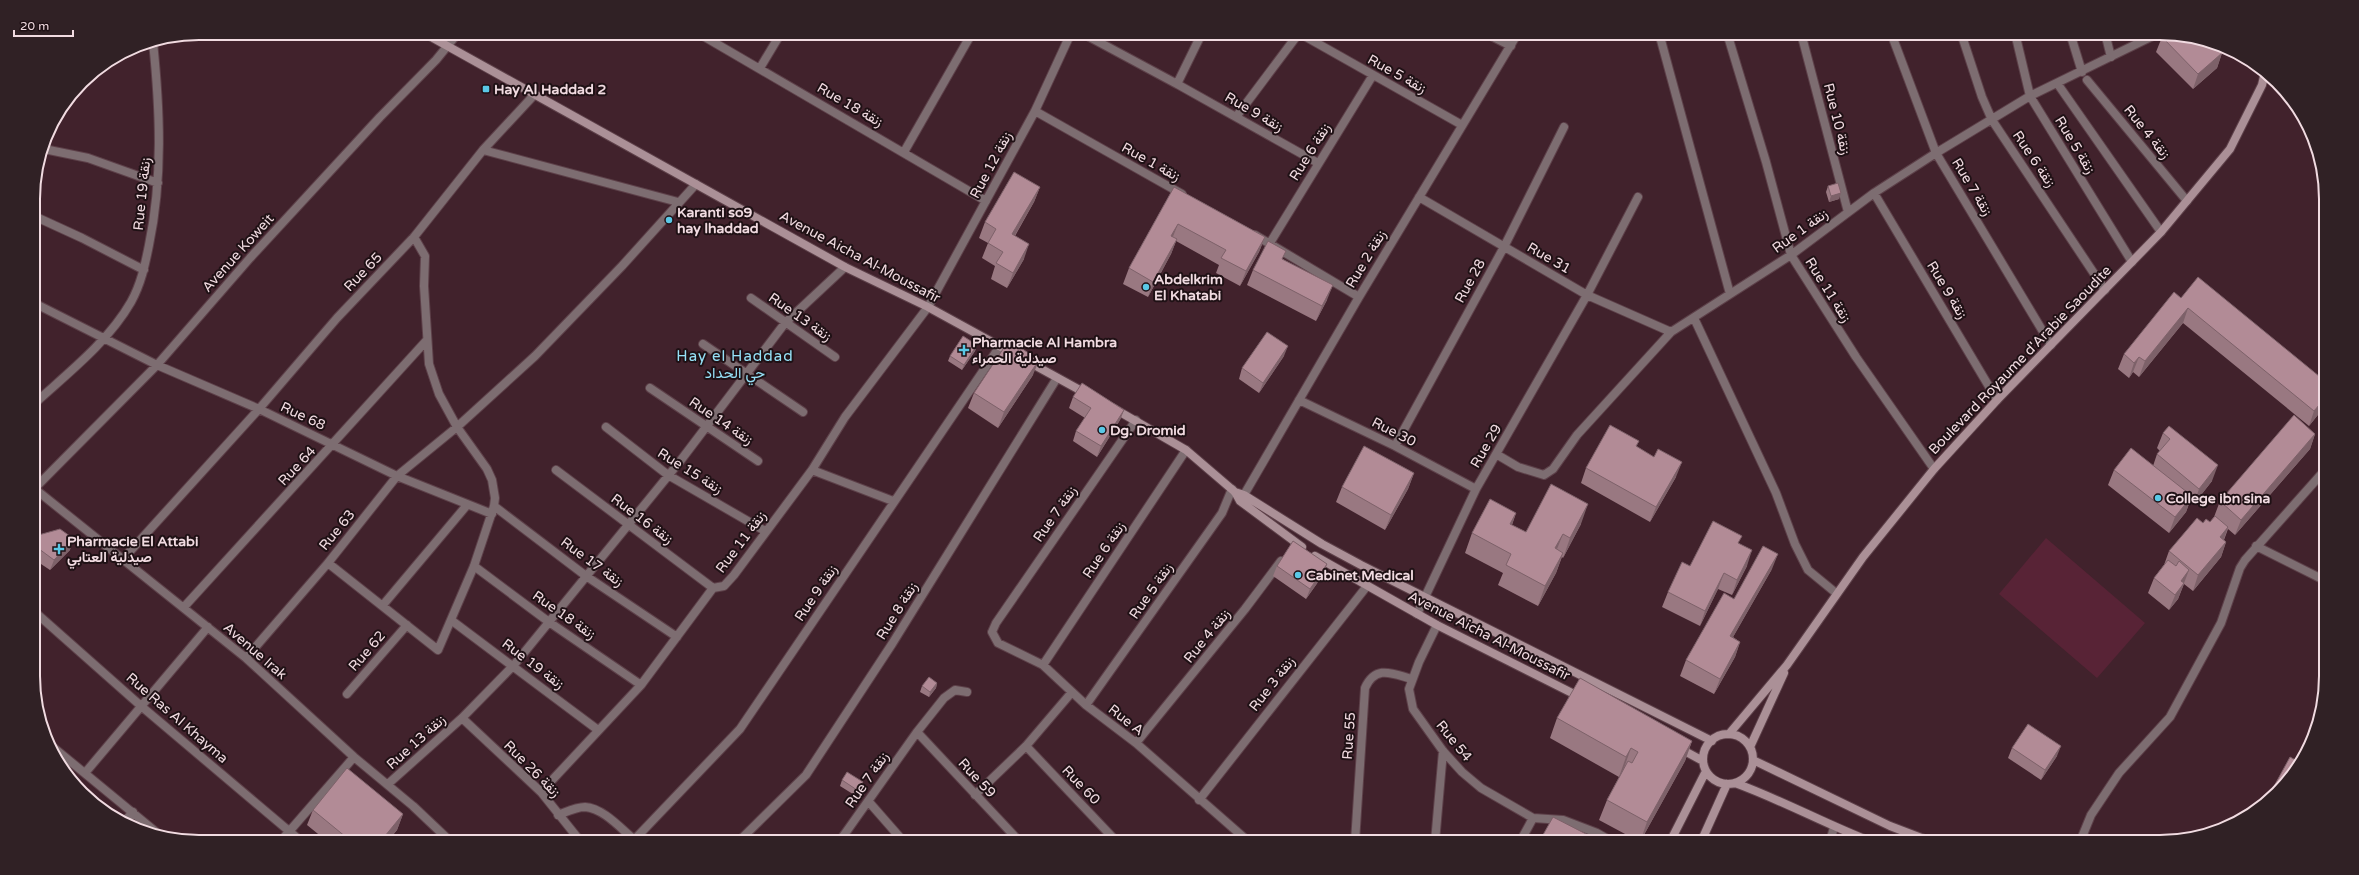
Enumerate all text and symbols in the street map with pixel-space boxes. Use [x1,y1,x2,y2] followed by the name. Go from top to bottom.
[14,12,73,38] scale bar
[20,19,49,33] text: 20 m
[1365,51,1430,97] street label: Rue 5 زنقة
[814,79,886,131] street label: Rue 18 زنقة
[494,81,606,98] place label: Hay Al Haddad 2
[1820,81,1854,157] street label: Rue 10 زنقة
[481,84,491,94] marker: Hay Al Haddad 2
[1222,88,1286,136] street label: Rue 9 زنقة
[2120,102,2174,163] street label: Rue 4 زنقة
[2051,113,2099,177] street label: Rue 5 زنقة
[1286,120,1334,184] street label: Rue 6 زنقة
[2009,127,2059,191] street label: Rue 6 زنقة
[966,128,1016,201] street label: Rue 12 زنقة
[1119,139,1184,185] street label: Rue 1 زنقة
[1948,155,1996,219] street label: Rue 7 زنقة
[130,156,154,231] street label: Rue 19 زنقة
[677,204,759,237] place label: Karanti so9 hay lhaddad
[1769,205,1831,257] street label: Rue 1 زنقة
[777,207,944,307] street label: Avenue Aicha Al-Moussafir
[198,210,278,296] street label: Avenue Koweit
[664,215,674,225] marker: Karanti so9 hay lhaddad
[1342,227,1390,291] street label: Rue 2 زنقة
[1524,239,1574,277] street label: Rue 31
[340,249,386,295] street label: Rue 65
[1801,254,1855,326] street label: Rue 11 زنقة
[1451,256,1489,306] street label: Rue 28
[1923,258,1971,322] street label: Rue 9 زنقة
[1925,262,2115,458] street label: Boulevard Royaume d'Arabie Saoudite
[1154,271,1223,304] place label: Abdelkrim El Khatabi
[1141,282,1151,292] marker: Abdelkrim El Khatabi
[765,289,835,345] street label: Rue 13 زنقة
[972,334,1117,367] place label: Pharmacie Al Hambra صيدلية الحمراء
[959,345,969,355] marker: Pharmacie Al Hambra صيدلية الحمراء
[676,347,794,386] district label: Hay el Haddad حي الحداد
[686,393,756,449] street label: Rue 14 زنقة
[278,398,328,434] street label: Rue 68
[1369,414,1419,450] street label: Rue 30
[1467,421,1505,471] street label: Rue 29
[1110,422,1186,439] place label: Dg. Dromid
[1097,425,1107,435] marker: Dg. Dromid
[275,443,320,489] street label: Rue 64
[654,444,726,498] street label: Rue 15 زنقة
[1030,483,1081,545] street label: Rue 7 زنقة
[608,490,677,548] street label: Rue 16 زنقة
[2166,490,2271,507] place label: College ibn sina
[2153,493,2163,503] marker: College ibn sina
[315,506,359,554] street label: Rue 63
[712,507,770,576] street label: Rue 11 زنقة
[1079,518,1129,582] street label: Rue 6 زنقة
[67,533,198,569] place label: Pharmacie El Attabi صيدلية العتابي
[557,534,627,591] street label: Rue 17 زنقة
[54,544,64,554] marker: Pharmacie El Attabi صيدلية العتابي
[1126,560,1177,622] street label: Rue 5 زنقة
[791,561,841,625] street label: Rue 9 زنقة
[1306,567,1414,584] place label: Cabinet Medical
[1293,570,1303,580] marker: Cabinet Medical
[873,579,921,643] street label: Rue 8 زنقة
[529,587,599,643] street label: Rue 18 زنقة
[1405,588,1573,685] street label: Avenue Aicha Al-Moussafir
[1180,605,1234,666] street label: Rue 4 زنقة
[220,619,290,683] street label: Avenue Irak
[345,627,389,675] street label: Rue 62
[499,635,568,693] street label: Rue 19 زنقة
[1245,653,1299,715] street label: Rue 3 زنقة
[123,669,231,767] street label: Rue Ras Al Khayma
[1105,701,1147,739] street label: Rue A
[383,711,449,773] street label: Rue 13 زنقة
[1339,712,1359,760] street label: Rue 55
[1432,717,1476,765] street label: Rue 54
[500,737,564,801] street label: Rue 26 زنقة
[842,749,893,811] street label: Rue 7 زنقة
[955,755,999,801] street label: Rue 59
[1058,762,1104,808] street label: Rue 60

